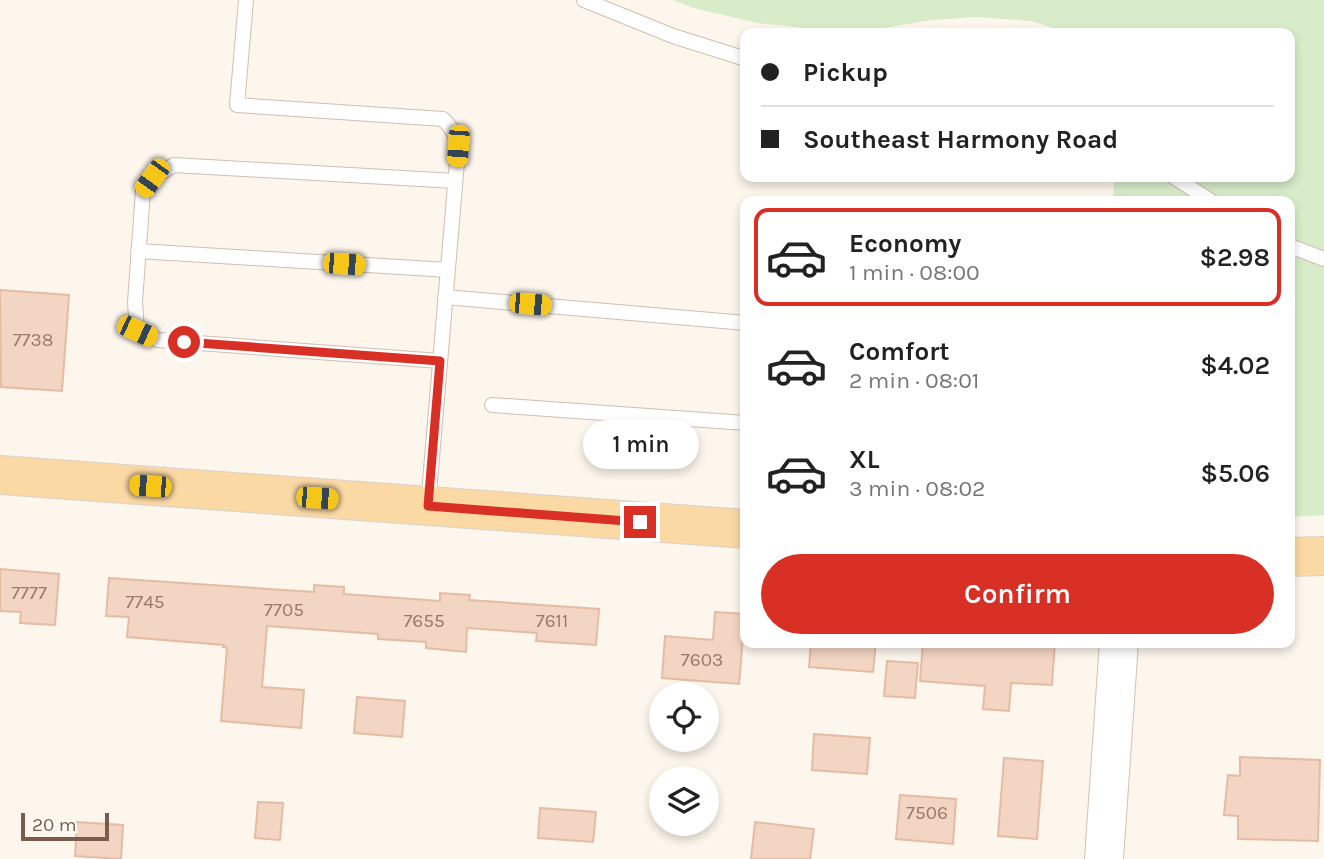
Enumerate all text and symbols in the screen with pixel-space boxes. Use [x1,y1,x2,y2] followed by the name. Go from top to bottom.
[803,57,888,88] text: Pickup
[447,124,470,168] car
[803,124,1118,155] text: Southeast Harmony Road
[132,155,173,201] car
[765,226,828,289] icon: car
[849,228,961,259] text: Economy
[1199,242,1270,273] text: $2.98
[323,252,366,276] car
[849,259,980,286] text: 1 min · 08:00
[509,292,552,316] car
[114,313,161,349] car
[168,326,200,358] route start
[13,329,53,351] house number: 7738
[765,334,828,397] icon: car
[849,336,950,367] text: Comfort
[1200,350,1270,381] text: $4.02
[849,367,979,394] text: 2 min · 08:01
[582,420,698,470] callout: 1 min
[612,431,670,458] text: 1 min
[765,442,828,505] icon: car
[849,444,880,475] text: XL
[1200,458,1270,489] text: $5.06
[129,474,172,498] car
[849,475,985,502] text: 3 min · 08:02
[296,486,339,510] car
[624,506,656,538] route end
[761,554,1274,634] button: Confirm
[11,582,47,604] house number: 7777
[125,591,165,613] house number: 7745
[264,599,304,621] house number: 7705
[403,610,445,632] house number: 7655
[536,610,568,632] house number: 7611
[681,649,723,671] house number: 7603
[649,682,719,836] map controls
[649,682,719,752] button: locate
[649,766,719,836] button: layers
[906,802,948,824] house number: 7506
[21,810,108,842] scale bar
[32,814,77,836] text: 20 m

